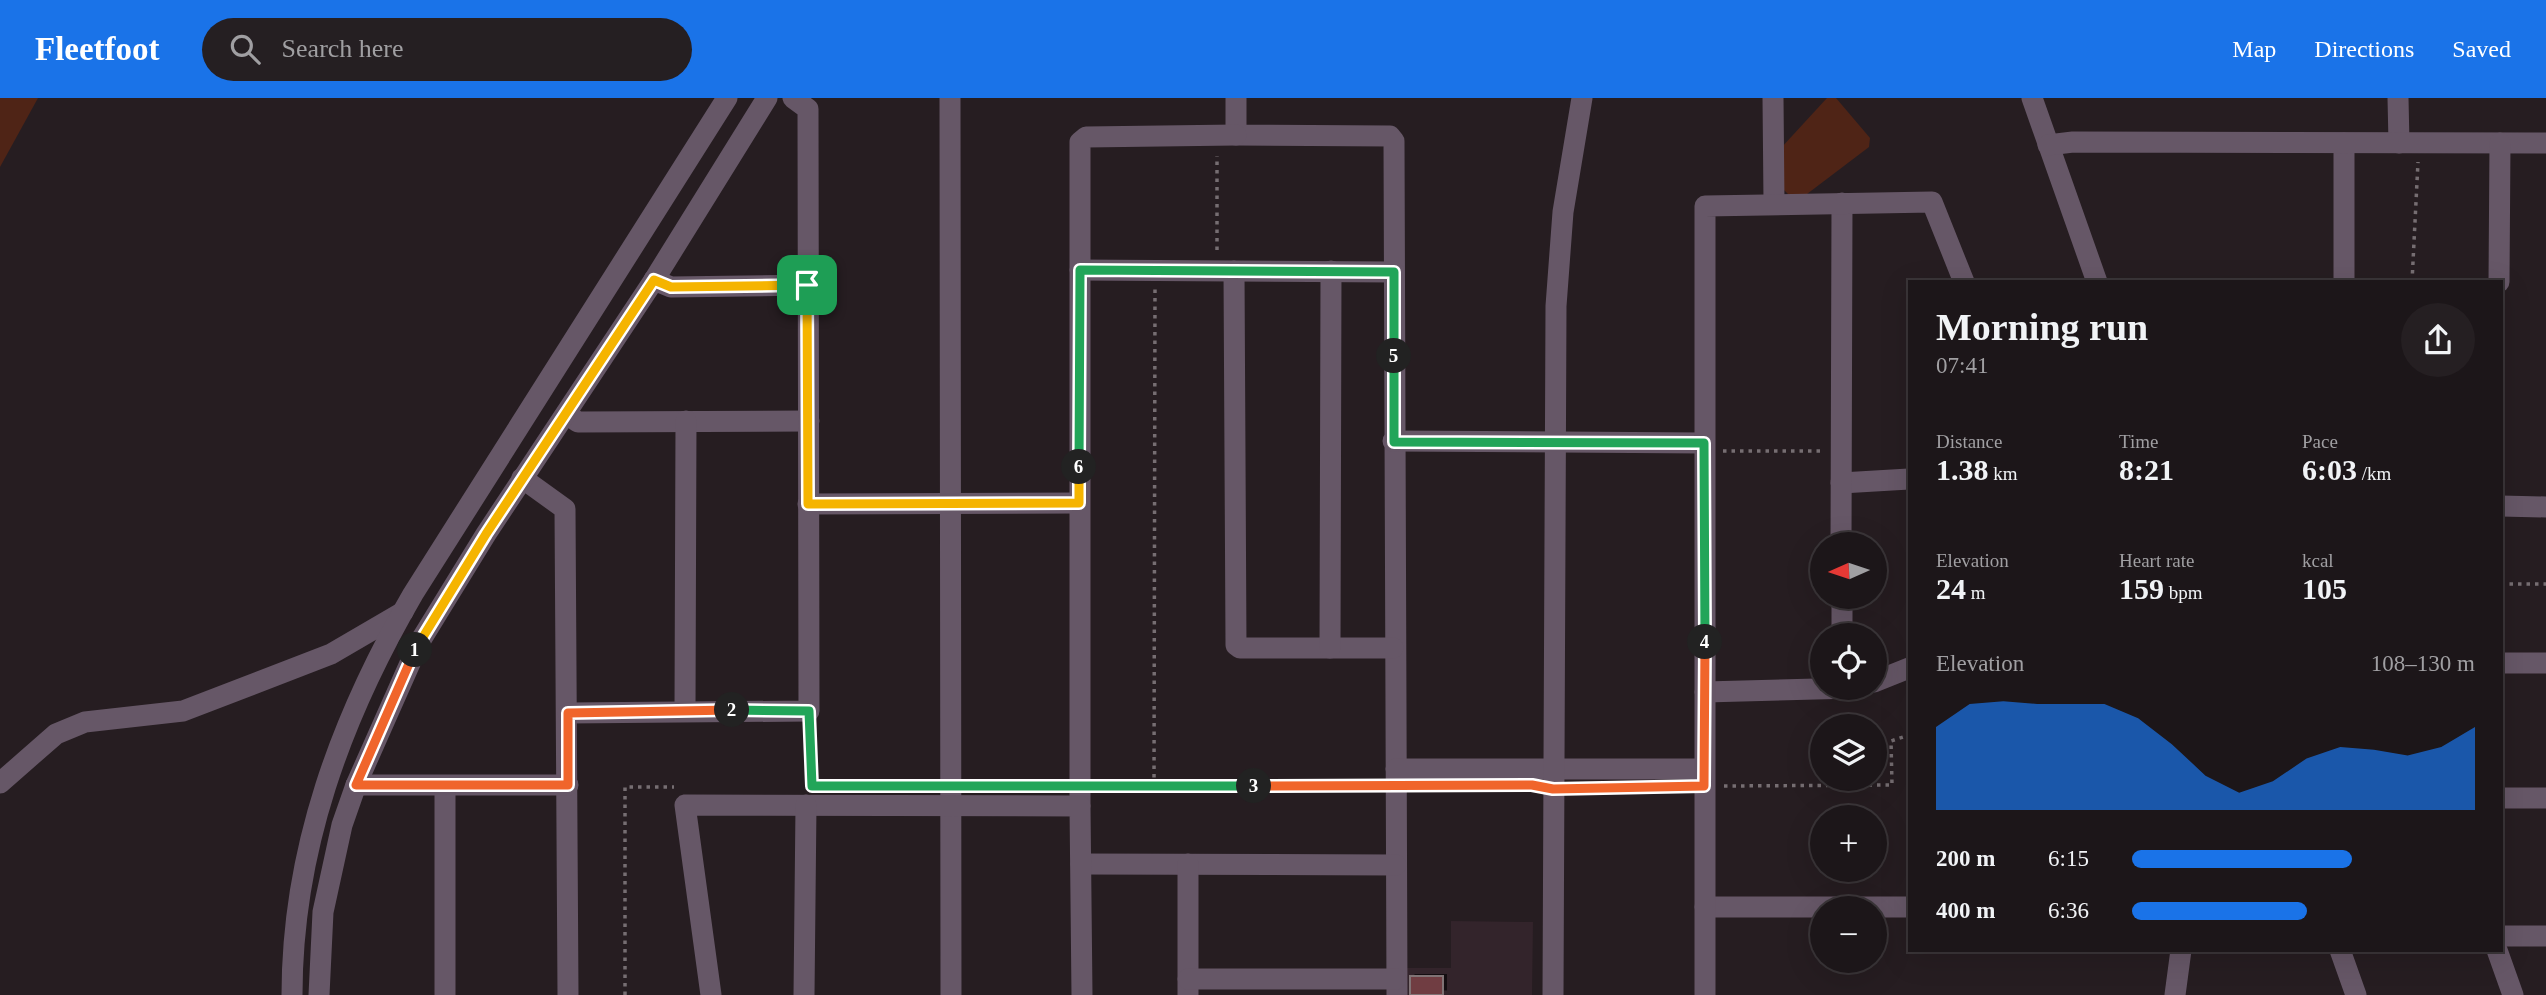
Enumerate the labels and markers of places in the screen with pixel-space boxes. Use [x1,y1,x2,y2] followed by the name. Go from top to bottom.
[777,255,837,315] pin
[1376,338,1412,374] pin: 5
[1062,450,1096,484] pin: 6
[1688,624,1722,660] pin: 4
[398,632,432,668] pin: 1
[714,692,750,728] pin: 2
[1236,768,1272,804] pin: 3

